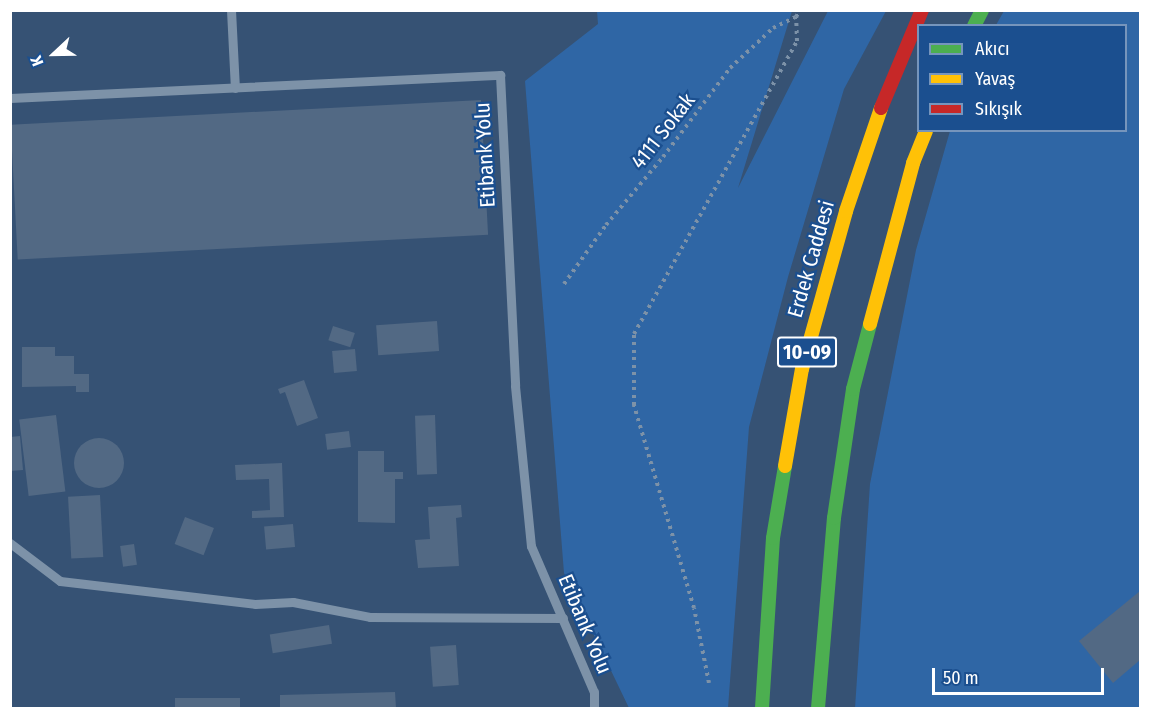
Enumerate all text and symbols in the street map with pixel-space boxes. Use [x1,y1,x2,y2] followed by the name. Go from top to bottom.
[24,24,84,84] north arrow
[917,24,1127,132] legend
[975,38,1010,60] text: Akıcı
[26,53,47,69] text: K
[975,68,1015,90] text: Yavaş
[626,88,700,174] street label: 4111 Sokak
[975,98,1022,120] text: Sıkışık
[470,102,500,208] street label: Etibank Yolu
[782,198,840,320] street label: Erdek Caddesi
[777,335,837,369] road number: 10-09
[553,570,617,678] street label: Etibank Yolu
[935,656,1108,694] scale bar
[943,667,979,689] text: 50 m

